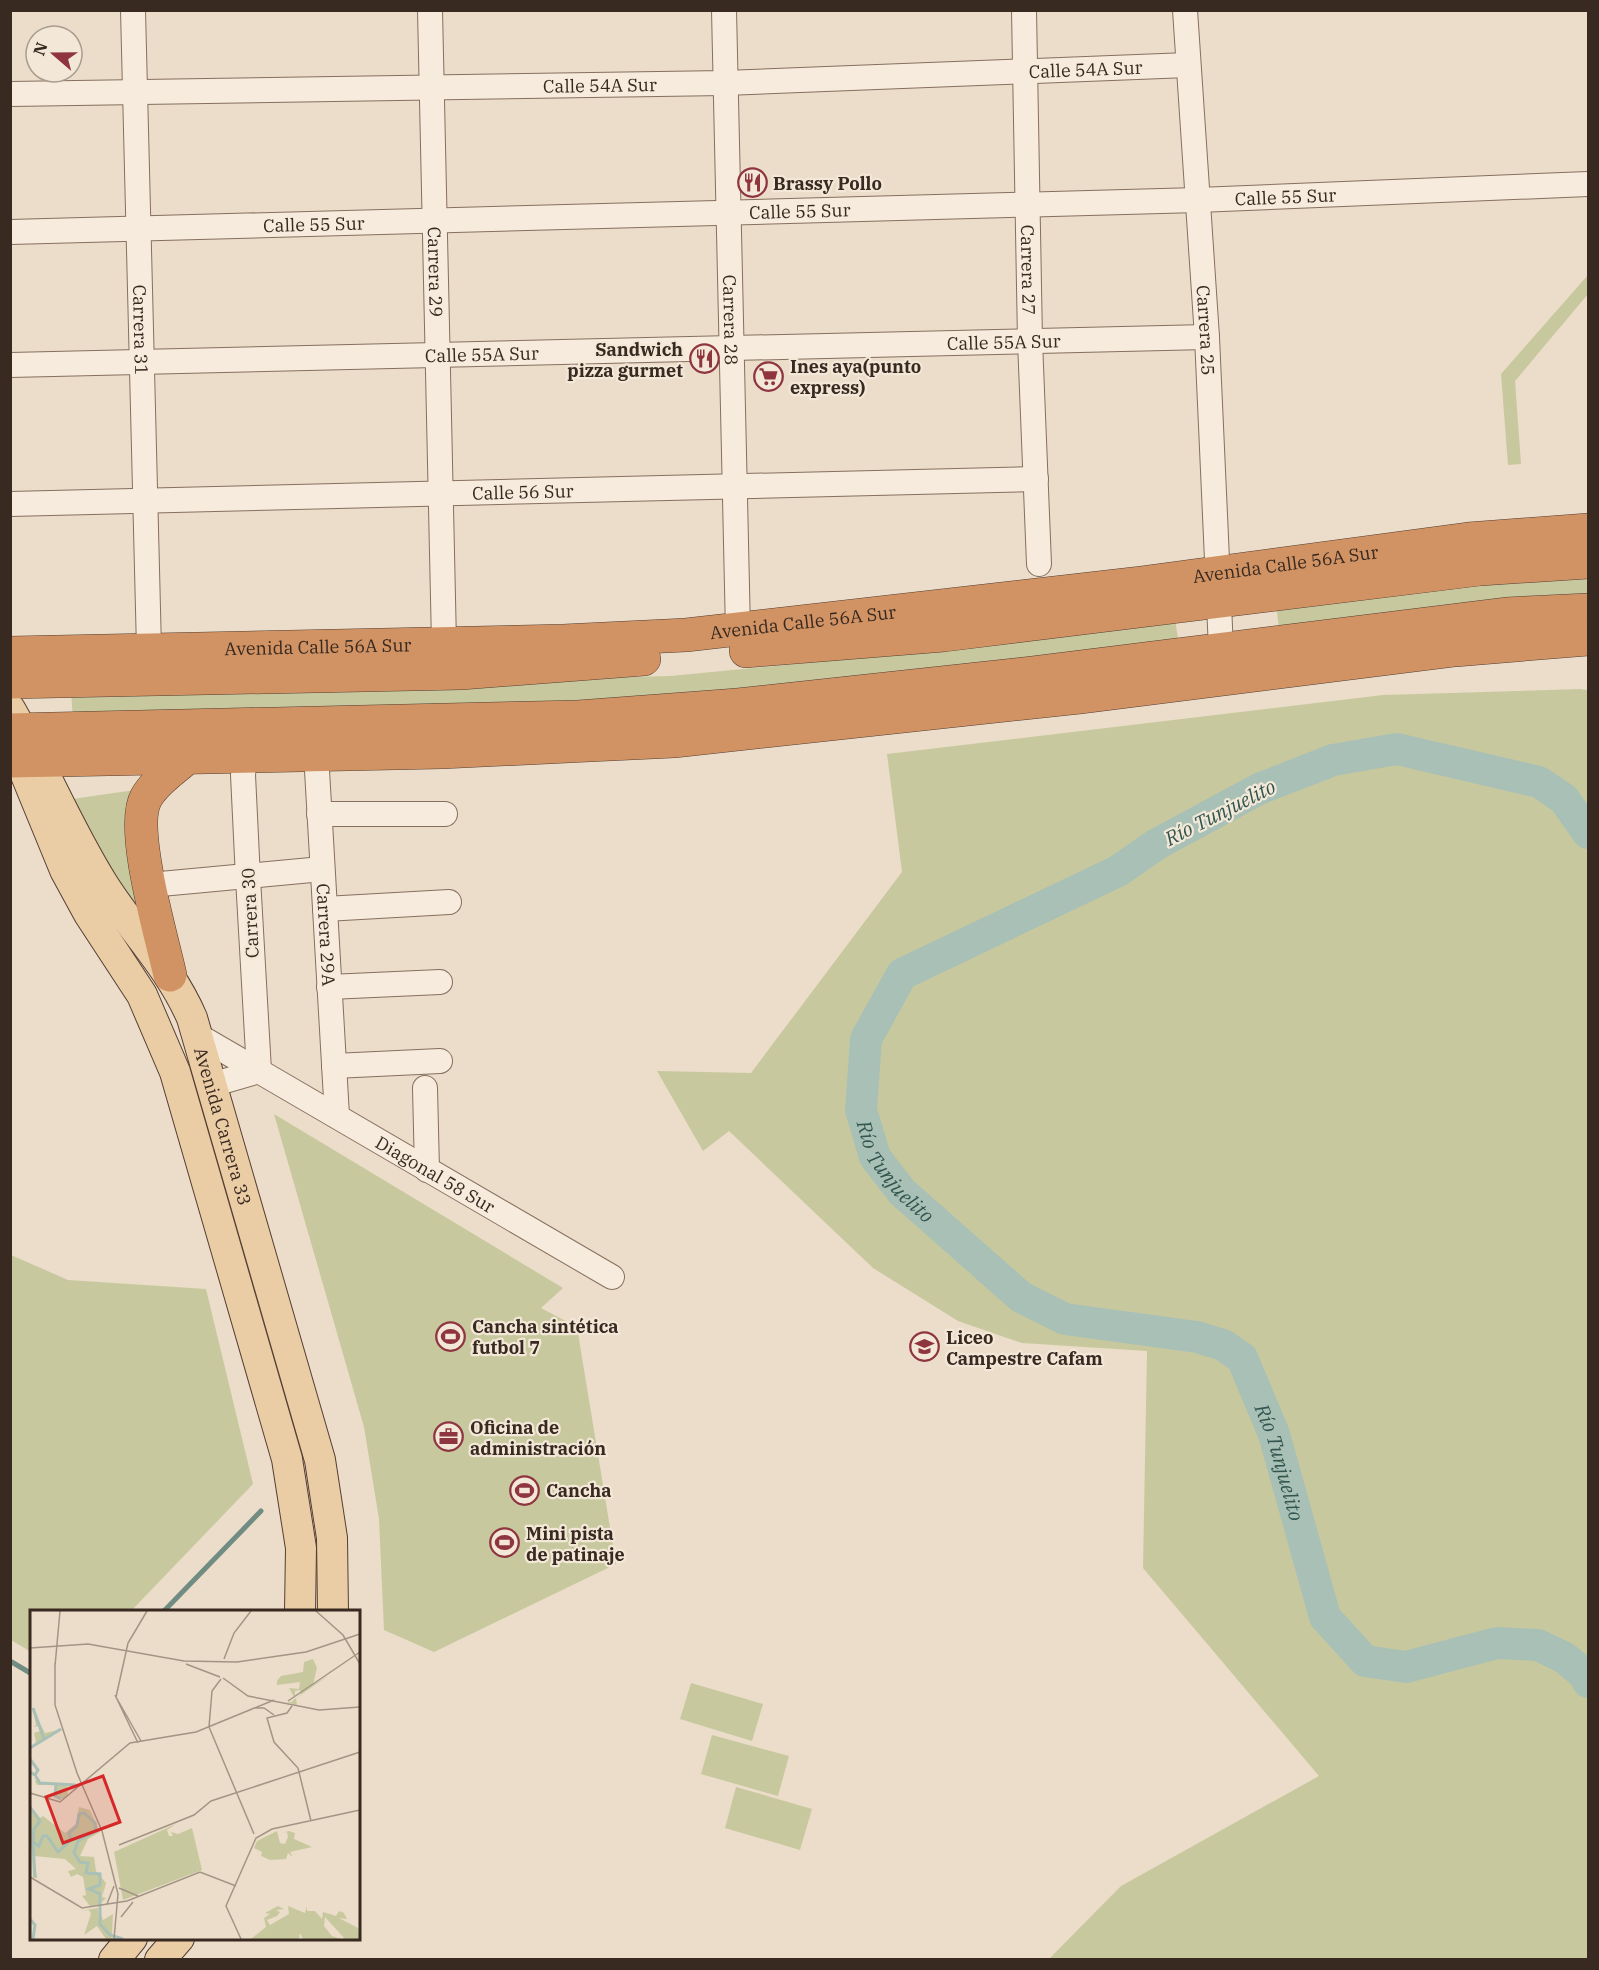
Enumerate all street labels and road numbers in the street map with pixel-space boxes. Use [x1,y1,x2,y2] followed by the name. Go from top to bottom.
[1028,55,1143,83] street label: Calle 54A Sur
[543,73,657,97] street label: Calle 54A Sur
[1234,183,1337,210] street label: Calle 55 Sur
[749,198,851,224] street label: Calle 55 Sur
[263,211,365,237] street label: Calle 55 Sur
[1016,224,1041,315] street label: Carrera 27
[423,226,448,317] street label: Carrera 29
[718,274,744,365] street label: Carrera 28
[128,284,154,375] street label: Carrera 31
[1192,284,1220,376] street label: Carrera 25
[947,329,1061,355] street label: Calle 55A Sur
[425,341,539,367] street label: Calle 55A Sur
[472,479,574,504] street label: Calle 56 Sur
[1191,540,1380,588] street label: Avenida Calle 56A Sur
[709,600,897,644] street label: Avenida Calle 56A Sur
[224,633,412,660] street label: Avenida Calle 56A Sur
[236,867,264,959] street label: Carrera 30
[312,883,341,987] street label: Carrera 29A
[189,1044,257,1208] street label: Avenida Carrera 33
[372,1130,499,1218] street label: Diagonal 58 Sur

